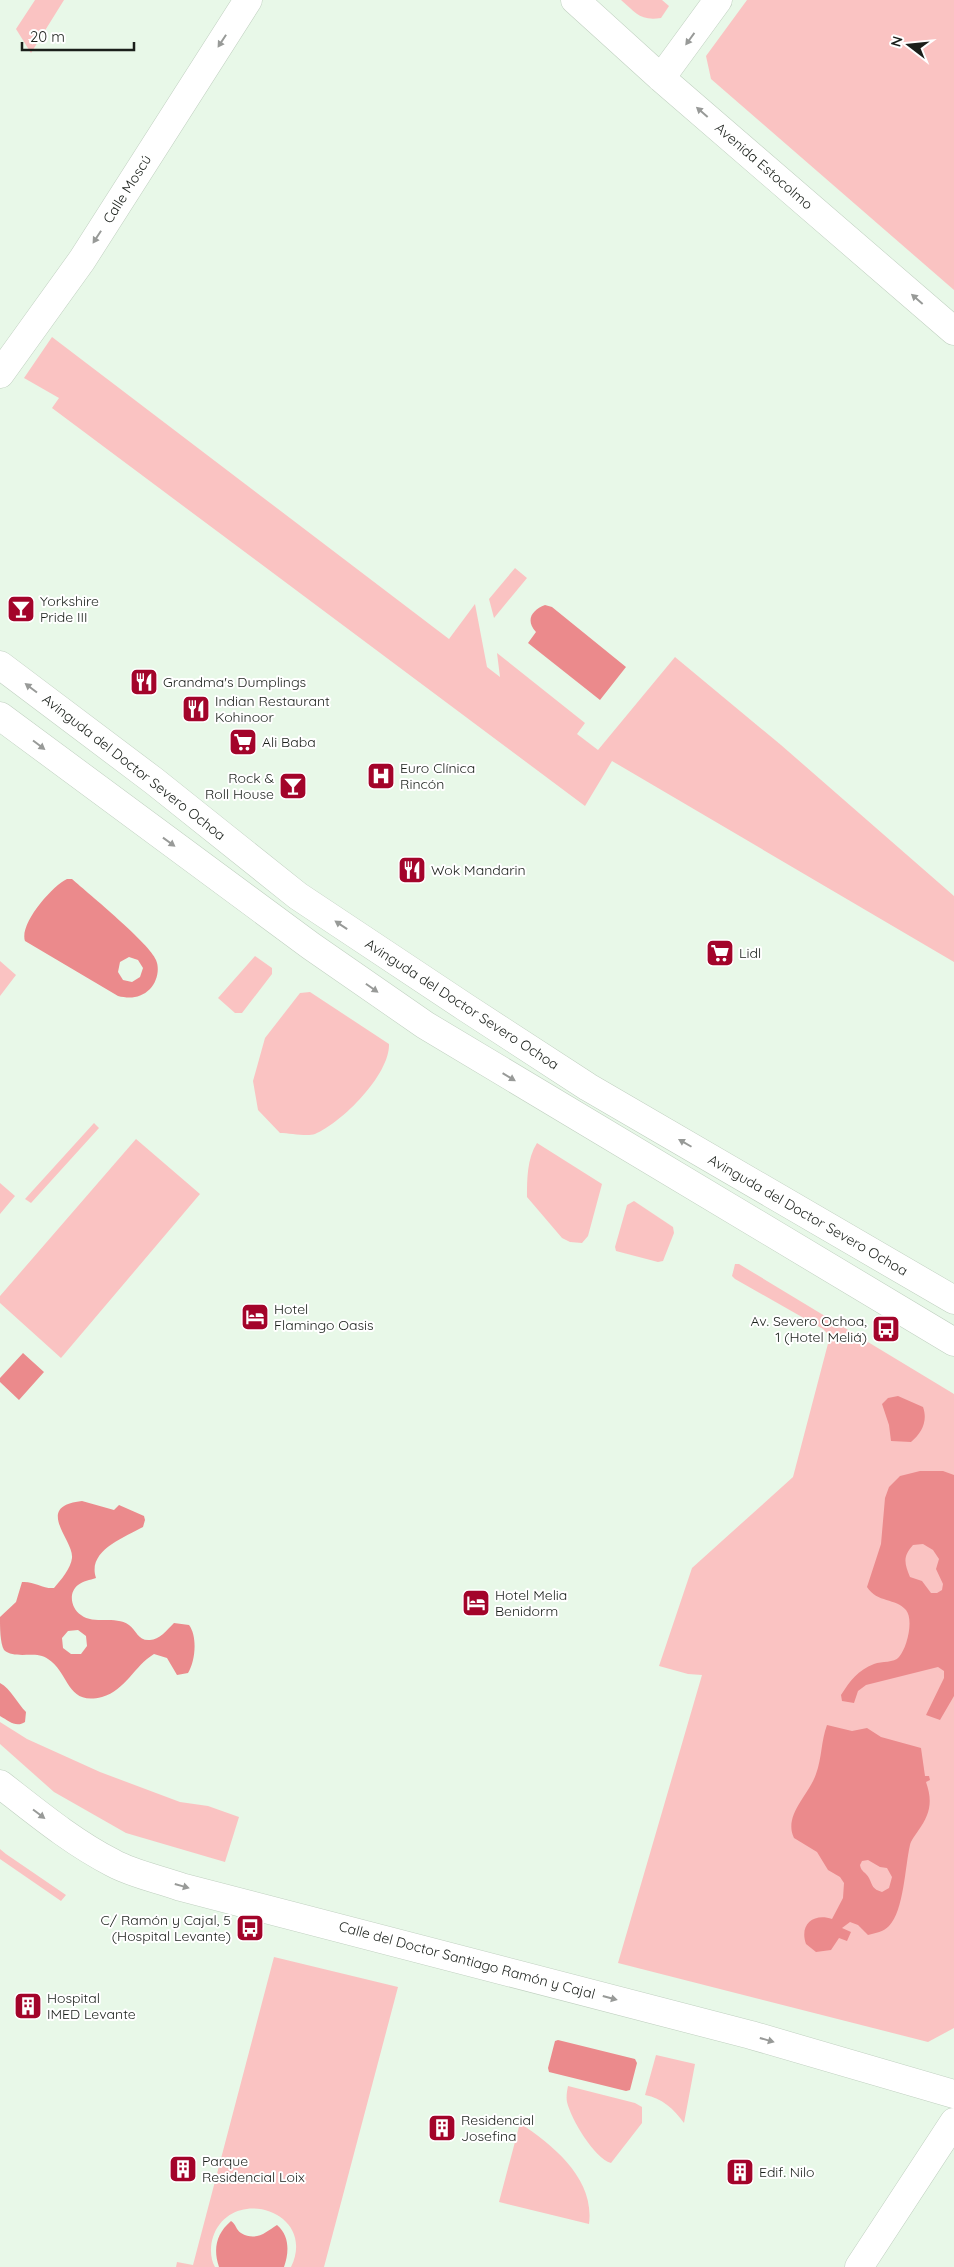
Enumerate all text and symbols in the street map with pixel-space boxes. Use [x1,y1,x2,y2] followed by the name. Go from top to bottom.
[22,20,135,52] scale bar
[884,20,934,70] north arrow
[30,27,65,46] text: 20 m
[685,32,695,46] one-way arrow
[217,34,226,48] one-way arrow
[886,34,907,49] text: N
[696,107,709,118] one-way arrow
[711,119,817,213] street label: Avenida Estocolmo
[99,151,155,227] street label: Calle Moscú
[92,231,102,244] one-way arrow
[912,293,924,305] one-way arrow
[40,592,99,626] place label: Yorkshire Pride III
[6,594,36,624] bar icon: Yorkshire Pride III
[129,667,159,697] restaurant icon: Grandma's Dumplings
[163,673,306,691] place label: Grandma's Dumplings
[25,683,38,693] one-way arrow
[39,690,229,844] street label: Avinguda del Doctor Severo Ochoa
[215,692,330,726] place label: Indian Restaurant Kohinoor
[181,694,211,724] restaurant icon: Indian Restaurant Kohinoor
[228,727,258,757] supermarket icon: Ali Baba
[262,733,316,751] place label: Ali Baba
[32,740,45,751] one-way arrow
[400,759,475,793] place label: Euro Clínica Rincón
[366,761,396,791] hospital icon: Euro Clínica Rincón
[205,769,274,803] place label: Rock & Roll House
[278,771,308,801] bar icon: Rock & Roll House
[162,837,175,848] one-way arrow
[397,855,427,885] restaurant icon: Wok Mandarin
[431,861,526,879] place label: Wok Mandarin
[334,920,348,930] one-way arrow
[362,934,562,1074] street label: Avinguda del Doctor Severo Ochoa
[705,938,735,968] supermarket icon: Lidl
[739,944,761,962] place label: Lidl
[365,983,379,993] one-way arrow
[502,1072,515,1081] one-way arrow
[678,1139,691,1148] one-way arrow
[705,1150,911,1280] street label: Avinguda del Doctor Severo Ochoa
[274,1300,374,1334] place label: Hotel Flamingo Oasis
[240,1302,270,1332] hotel icon: Hotel Flamingo Oasis
[751,1312,867,1346] place label: Av. Severo Ochoa, 1 (Hotel Meliá)
[871,1314,901,1344] bus stop icon: Av. Severo Ochoa, 1 (Hotel Meliá)
[495,1586,567,1620] place label: Hotel Melia Benidorm
[461,1588,491,1618] hotel icon: Hotel Melia Benidorm
[32,1808,45,1819] one-way arrow
[175,1883,190,1891] one-way arrow
[101,1911,231,1945] place label: C/ Ramón y Cajal, 5 (Hospital Levante)
[235,1913,265,1943] bus stop icon: C/ Ramón y Cajal, 5 (Hospital Levante)
[337,1917,597,2003] street label: Calle del Doctor Santiago Ramón y Cajal
[47,1989,136,2023] place label: Hospital IMED Levante
[13,1991,43,2021] building icon: Hospital IMED Levante
[603,1994,618,2002] one-way arrow
[760,2036,775,2044] one-way arrow
[461,2111,534,2145] place label: Residencial Josefina
[427,2113,457,2143] building icon: Residencial Josefina
[202,2152,305,2186] place label: Parque Residencial Loix
[168,2154,198,2184] building icon: Parque Residencial Loix
[725,2157,755,2187] building icon: Edif. Nilo
[759,2163,814,2181] place label: Edif. Nilo

